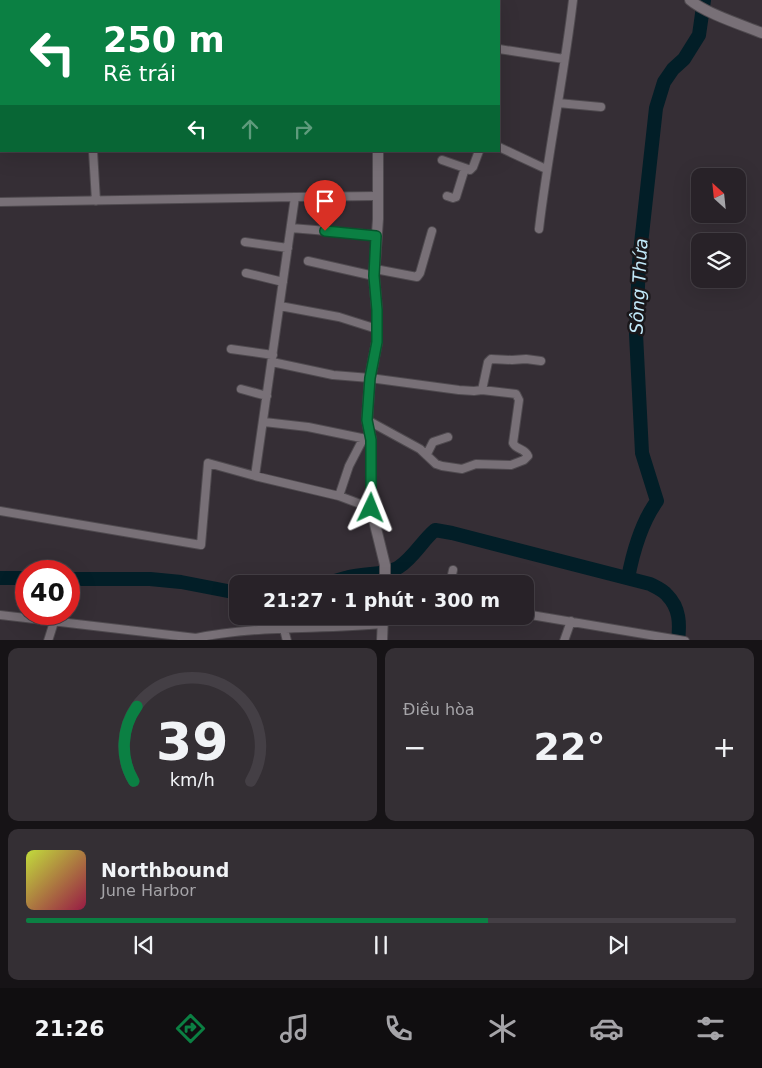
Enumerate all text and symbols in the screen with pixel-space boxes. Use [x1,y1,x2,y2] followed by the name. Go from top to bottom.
[20,20,85,85] icon: left
[103,20,225,60] text: 250 m
[103,61,176,86] text: Rẽ trái
[183,115,211,143] icon: left
[236,115,264,143] icon: ahead
[289,115,317,143] icon: right
[691,168,746,222] north arrow
[691,168,746,288] map controls
[304,180,346,231] pin
[311,187,339,215] icon: arrive
[691,233,746,288] button: layers
[626,238,651,334] water label: Sông Thứa
[344,481,396,533] position arrow
[15,560,80,625] speed limit sign: 40
[263,589,500,611] text: 21:27 · 1 phút · 300 m
[403,700,475,719] text: Điều hòa
[156,712,229,772] text: 39
[534,725,605,769] text: 22°
[403,731,426,764] text: −
[713,731,736,764] text: +
[170,769,215,790] text: km/h
[101,859,229,881] text: Northbound
[101,881,196,900] text: June Harbor
[130,931,158,959] icon: previous
[367,931,395,959] icon: pause
[604,931,632,959] icon: next
[173,1011,208,1046] icon: directions
[277,1011,312,1046] icon: music
[381,1011,416,1046] icon: phone
[485,1011,520,1046] icon: climate
[589,1011,624,1046] icon: car
[693,1011,728,1046] icon: filters
[34,1016,104,1041] text: 21:26

